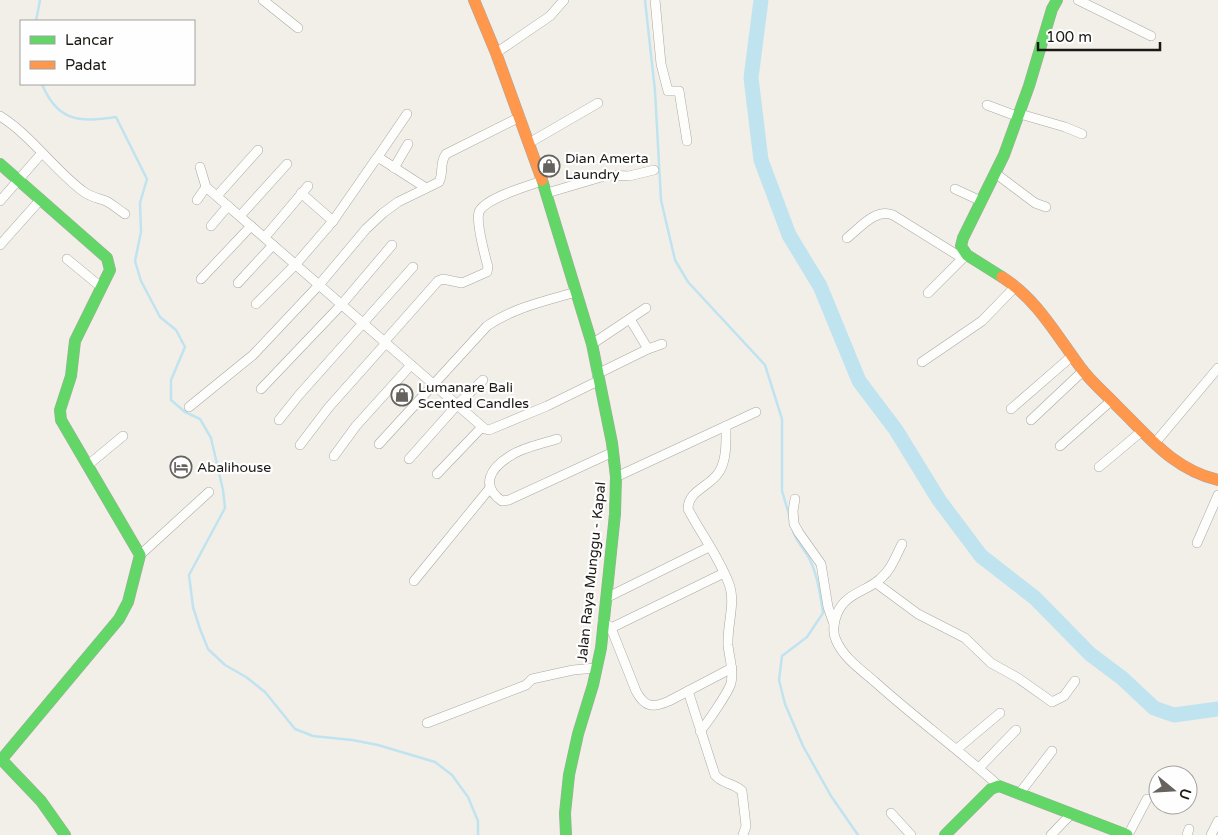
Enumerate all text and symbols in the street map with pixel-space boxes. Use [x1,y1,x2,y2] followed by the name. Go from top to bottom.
[20,20,195,85] legend
[1038,20,1160,52] scale bar
[1046,28,1092,46] text: 100 m
[65,31,114,49] text: Lancar
[65,56,107,74] text: Padat
[565,150,649,183] place label: Dian Amerta Laundry
[537,154,561,178] shop icon: Dian Amerta Laundry
[418,379,529,412] place label: Lumanare Bali Scented Candles
[390,383,414,407] shop icon: Lumanare Bali Scented Candles
[169,455,193,479] hotel icon: Abalihouse
[197,459,271,476] place label: Abalihouse
[574,481,609,663] street label: Jalan Raya Munggu - Kapal
[1148,765,1198,815] north arrow
[1175,786,1195,802] text: U

